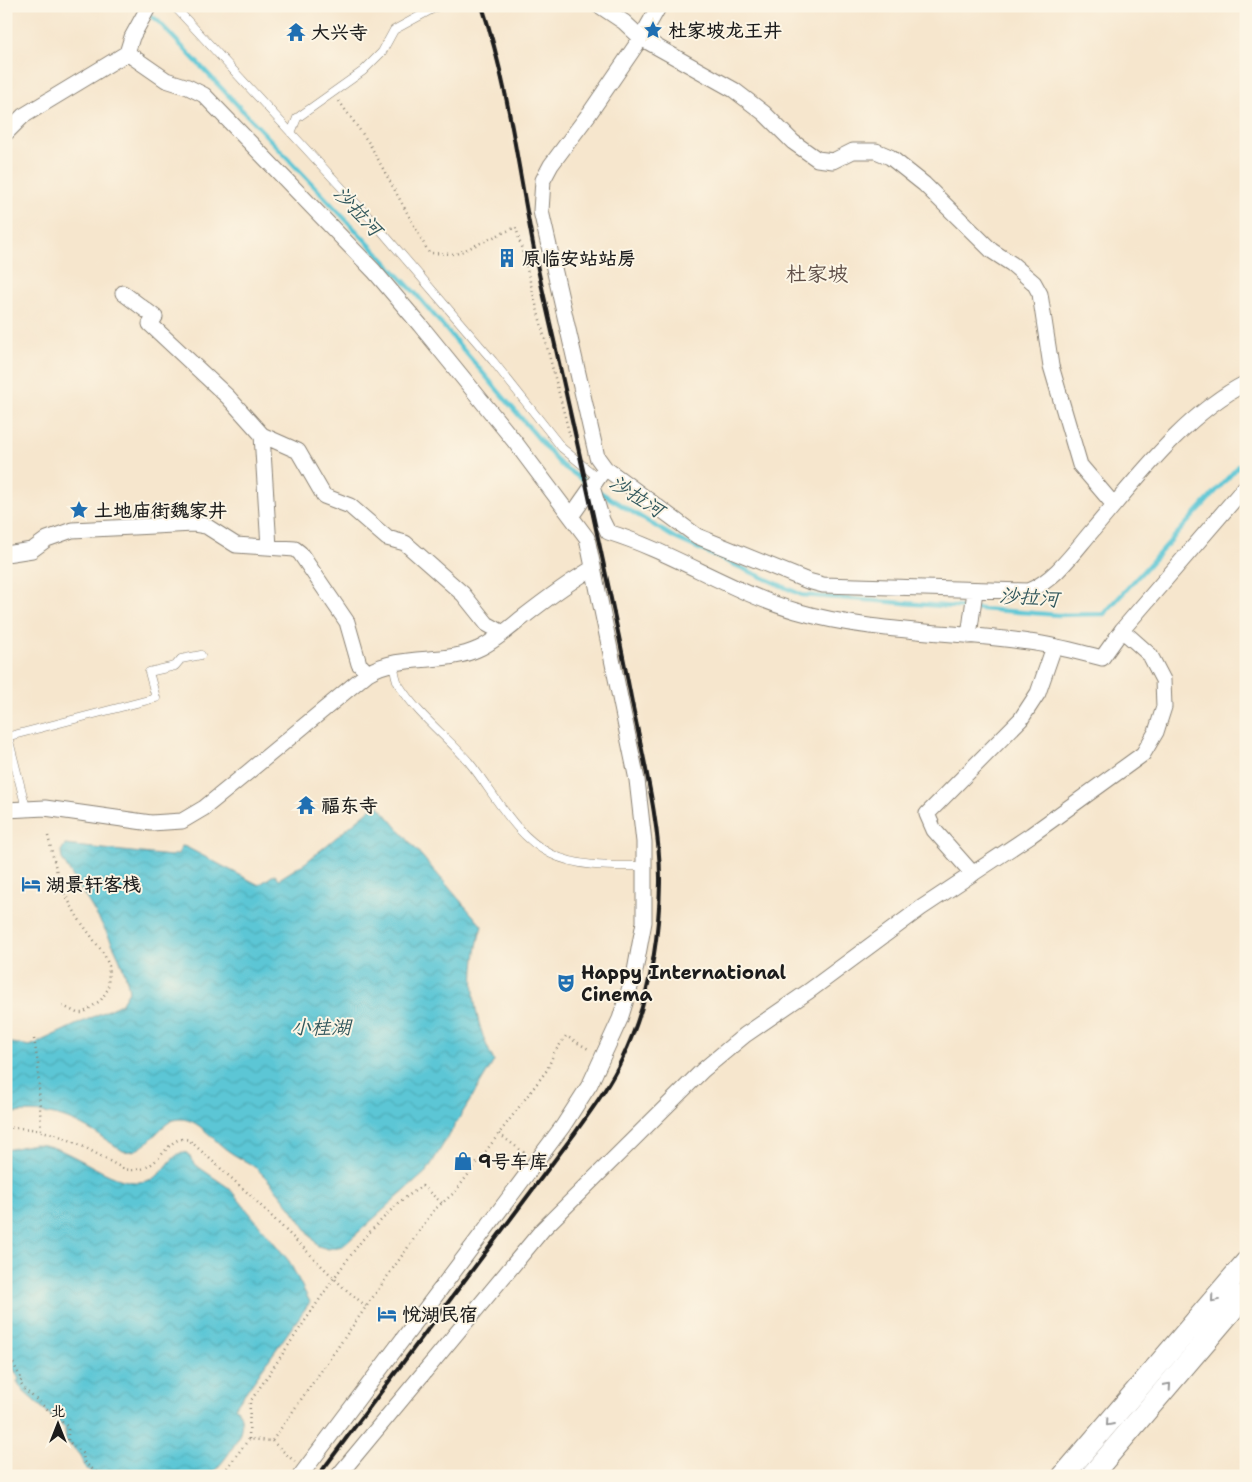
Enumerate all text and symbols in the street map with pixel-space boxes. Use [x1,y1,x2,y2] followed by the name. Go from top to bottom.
[668,18,782,43] place label: 杜家坡龙王井
[642,19,664,41] place icon: 杜家坡龙王井
[311,20,368,45] place label: 大兴寺
[285,21,307,43] temple icon: 大兴寺
[328,180,390,244] water label: 沙拉河
[522,246,636,271] place label: 原临安站站房
[496,247,518,269] building icon: 原临安站站房
[786,260,849,288] district label: 杜家坡
[605,469,672,525] water label: 沙拉河
[94,498,227,523] place label: 土地庙街魏家井
[68,499,90,521] place icon: 土地庙街魏家井
[998,582,1063,612] water label: 沙拉河
[321,793,378,818] place label: 福东寺
[295,794,317,816] temple icon: 福东寺
[46,872,141,897] place label: 湖景轩客栈
[20,873,42,895] hotel icon: 湖景轩客栈
[581,960,787,1007] place label: Happy International Cinema
[555,972,577,994] theatre icon: Happy International Cinema
[291,1014,353,1040] water label: 小桂湖
[478,1149,548,1174] place label: 9号车库
[452,1150,474,1172] shop icon: 9号车库
[1211,1294,1220,1303] one-way arrow
[402,1302,478,1327] place label: 悦湖民宿
[376,1303,398,1325] hotel icon: 悦湖民宿
[1163,1383,1171,1392] one-way arrow
[32,1400,82,1450] north arrow
[51,1402,65,1420] text: 北
[1106,1417,1115,1426] one-way arrow

